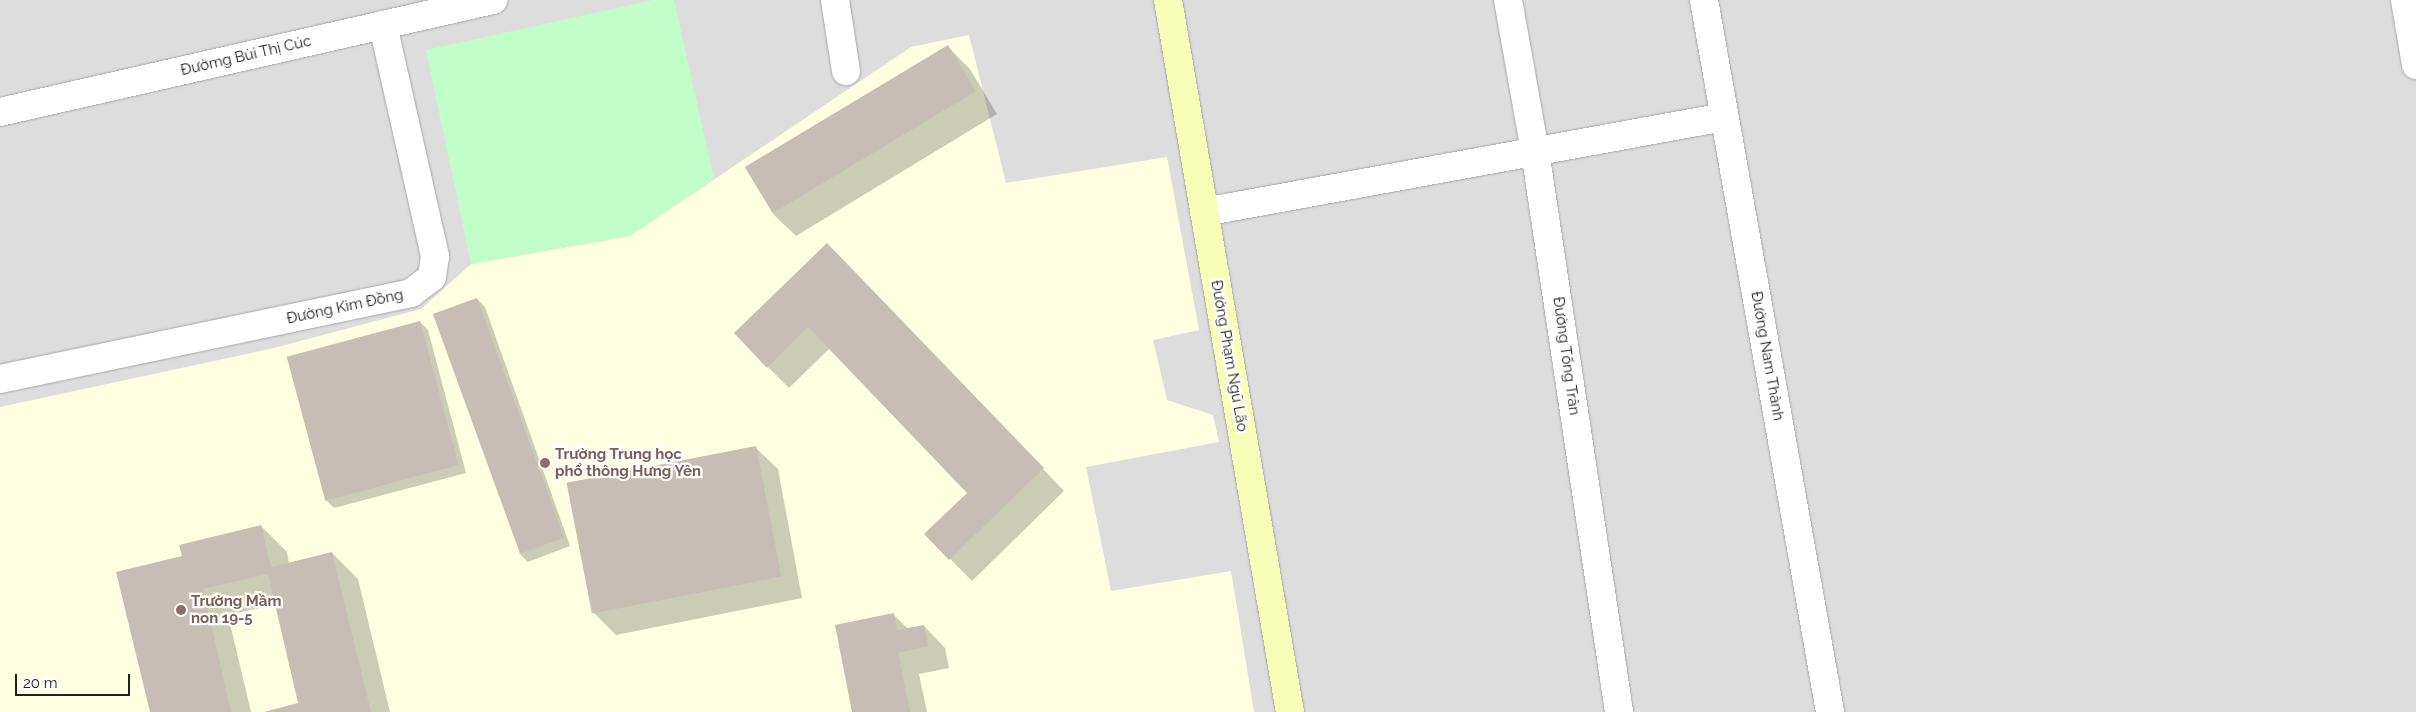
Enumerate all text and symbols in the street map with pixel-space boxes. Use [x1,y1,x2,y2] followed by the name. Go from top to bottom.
[179,32,313,80] street label: Đườmg Bùi Thị Cúc
[1207,279,1251,433] street label: Đường Phạm Ngũ Lão
[285,286,405,328] street label: Đường Kim Đồng
[1747,290,1787,422] street label: Đường Nam Thành
[1549,295,1583,417] street label: Đường Tống Trân
[555,445,702,480] place label: Trường Trung học phổ thông Hưng Yên
[539,457,551,469] marker: Trường Trung học phổ thông Hưng Yên
[191,592,281,627] place label: Trường Mầm non 19-5
[175,604,187,616] marker: Trường Mầm non 19-5
[18,664,132,696] scale bar
[23,674,58,692] text: 20 m

